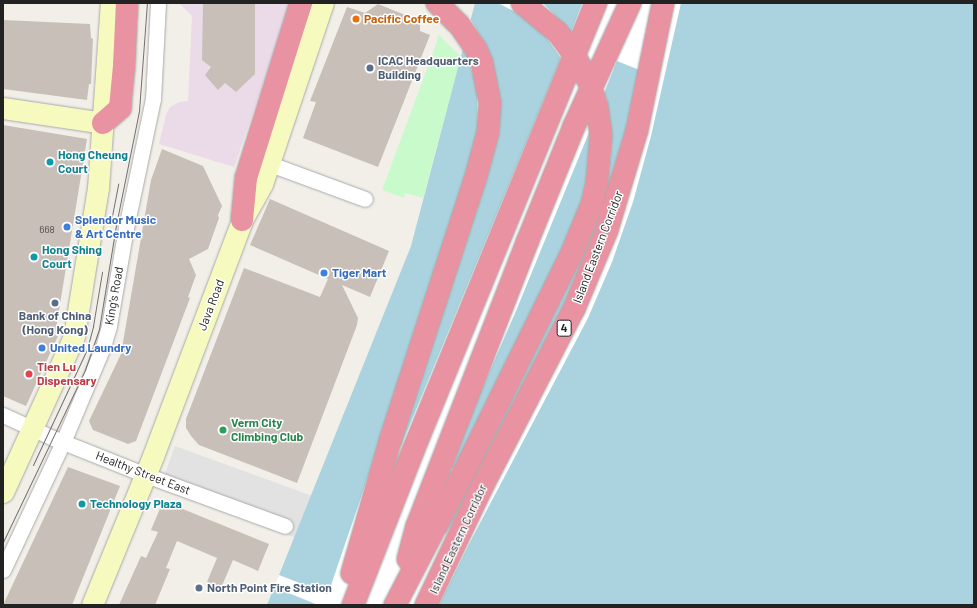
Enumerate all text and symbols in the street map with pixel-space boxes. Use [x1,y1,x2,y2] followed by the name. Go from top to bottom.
[364,12,439,26] place label: Pacific Coffee
[351,14,361,24] marker: Pacific Coffee
[378,54,479,82] place label: ICAC Headquarters Building
[365,63,375,73] marker: ICAC Headquarters Building
[58,148,128,176] place label: Hong Cheung Court
[45,157,55,167] marker: Hong Cheung Court
[570,189,626,305] street label: Island Eastern Corridor
[75,213,156,241] place label: Splendor Music & Art Centre
[62,222,72,232] marker: Splendor Music & Art Centre
[39,224,55,236] house number: 668
[42,243,102,271] place label: Hong Shing Court
[29,252,39,262] marker: Hong Shing Court
[102,266,126,326] street label: King's Road
[332,266,386,280] place label: Tiger Mart
[319,268,329,278] marker: Tiger Mart
[195,277,227,333] street label: Java Road
[50,298,60,308] marker: Bank of China (Hong Kong)
[19,309,91,337] place label: Bank of China (Hong Kong)
[556,319,572,337] road number: 4
[50,341,131,355] place label: United Laundry
[37,343,47,353] marker: United Laundry
[37,360,97,388] place label: Tien Lu Dispensary
[24,369,34,379] marker: Tien Lu Dispensary
[231,416,303,444] place label: Verm City Climbing Club
[218,425,228,435] marker: Verm City Climbing Club
[94,448,192,498] street label: Healthy Street East
[426,482,490,596] street label: Island Eastern Corridor
[90,497,182,511] place label: Technology Plaza
[77,499,87,509] marker: Technology Plaza
[207,581,332,595] place label: North Point Fire Station
[194,583,204,593] marker: North Point Fire Station

